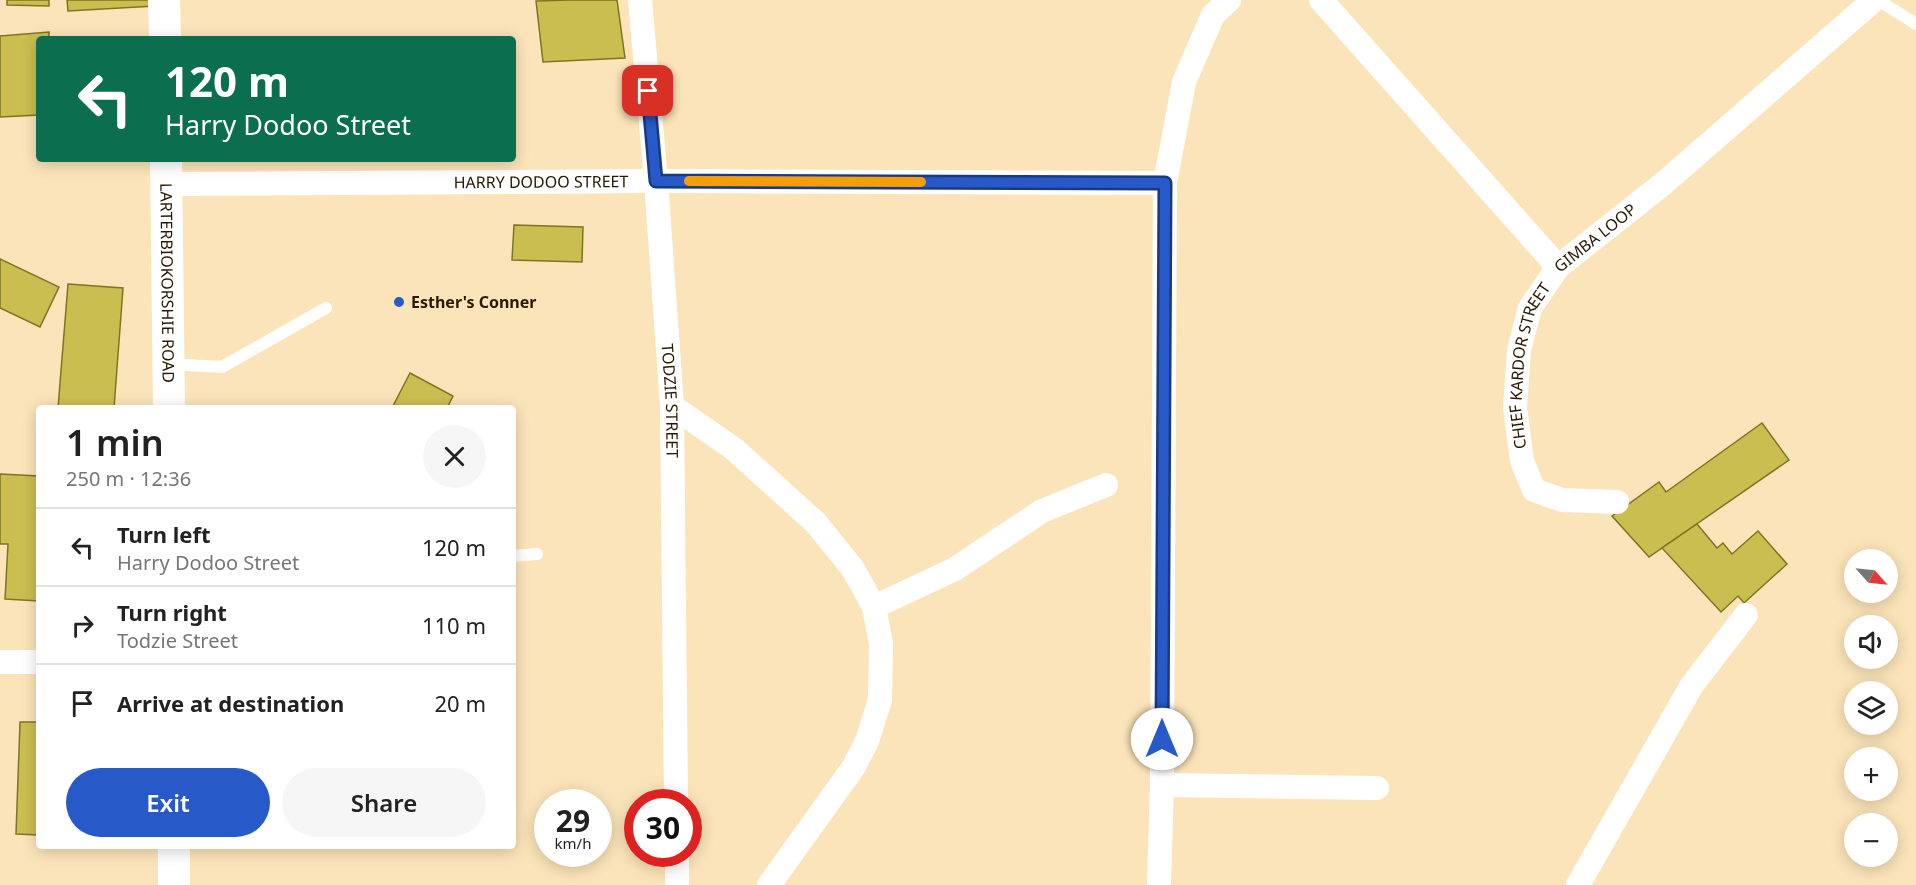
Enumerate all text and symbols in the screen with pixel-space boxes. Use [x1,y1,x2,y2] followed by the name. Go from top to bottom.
[165,52,289,109] text: 120 m
[66,60,144,138] icon: left
[622,65,673,116] pin
[631,74,664,107] icon: arrive
[165,106,411,143] text: Harry Dodoo Street
[454,170,628,193] street label: HARRY DODOO STREET
[155,183,180,383] street label: LARTERBIOKORSHIE ROAD
[1549,198,1641,277] street label: GIMBA LOOP
[1504,278,1555,450] street label: CHIEF KARDOR STREET
[411,291,536,313] place label: Esther's Conner
[392,295,406,309] marker: Esther's Conner
[657,343,684,458] street label: TODZIE STREET
[66,418,164,467] text: 1 min
[423,425,486,488] button: close
[66,465,191,492] text: 250 m · 12:36
[117,519,211,549] text: Turn left
[66,531,99,564] icon: left
[422,532,486,562] text: 120 m
[117,549,299,576] text: Harry Dodoo Street
[1844,549,1898,603] north arrow
[1844,549,1898,867] map controls
[117,597,227,627] text: Turn right
[66,609,99,642] icon: right
[422,610,486,640] text: 110 m
[1844,615,1898,669] button: sound
[117,627,238,654] text: Todzie Street
[1844,681,1898,735] button: layers
[66,687,99,720] icon: arrive
[117,688,344,718] text: Arrive at destination
[435,688,486,718] text: 20 m
[1130,707,1194,771] position arrow
[1844,747,1898,801] button: +
[66,768,270,837] button: Exit
[282,768,486,837] button: Share
[624,789,702,867] speed limit sign: 30
[556,800,590,841] text: 29
[1844,813,1898,867] button: −
[555,833,591,853] text: km/h

